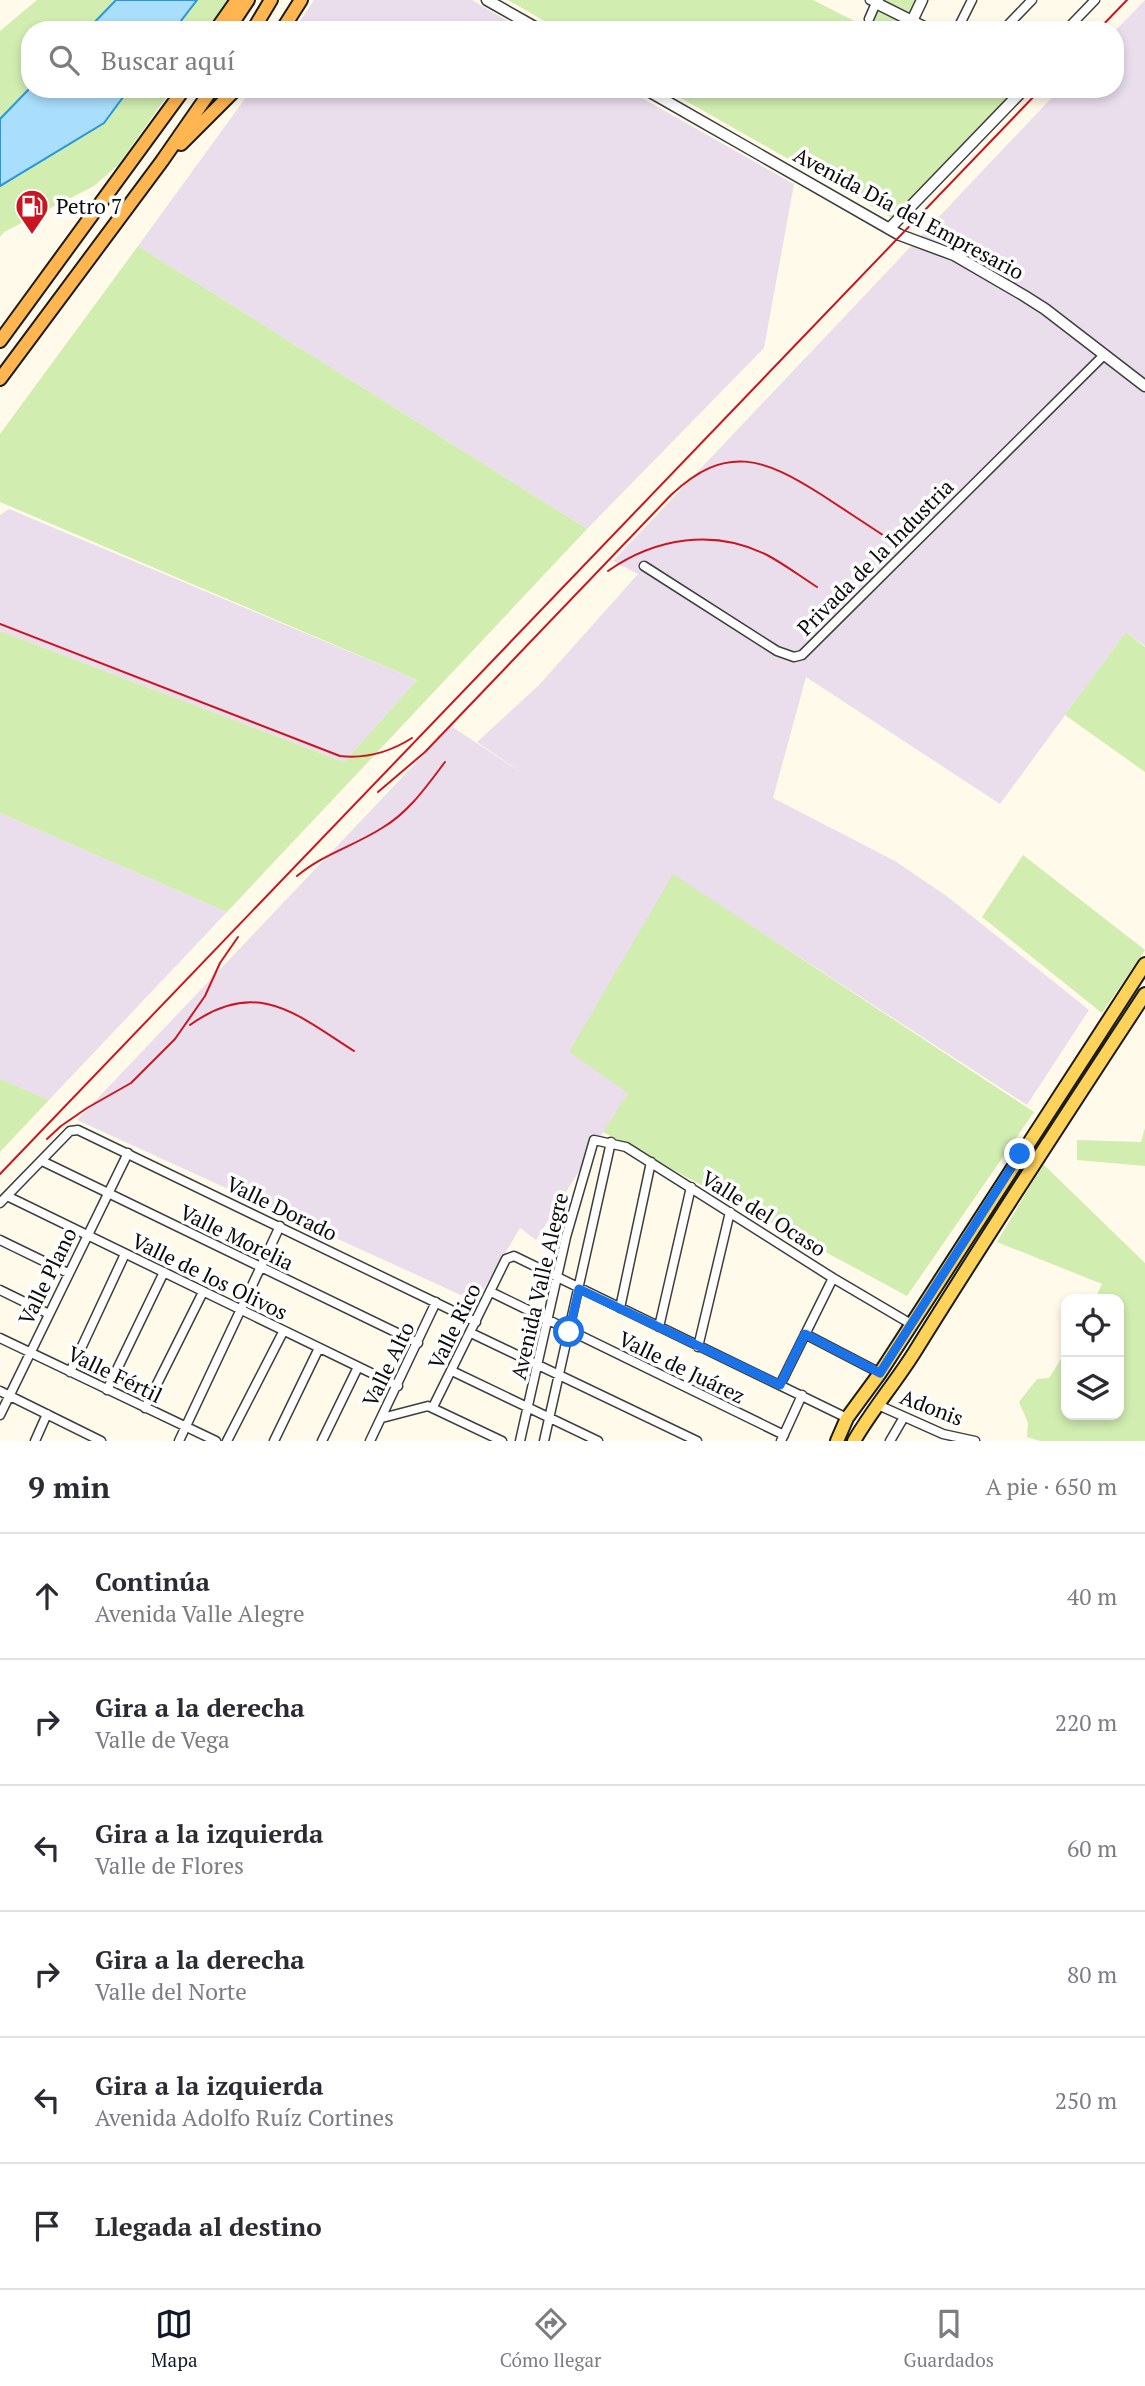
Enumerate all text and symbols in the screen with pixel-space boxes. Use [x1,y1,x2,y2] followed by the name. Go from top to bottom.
[21,21,1124,98] search box
[45,41,83,79] icon: search
[101,43,235,77] text: Buscar aquí
[789,140,1029,286] street label: Avenida Día del Empresario
[13,187,51,236] fuel station icon: Petro 7
[56,192,122,220] place label: Petro 7
[791,472,960,641] street label: Privada de la Industria
[1004,1138,1035,1169] route end
[696,1164,832,1262] street label: Valle del Ocaso
[222,1169,342,1247] street label: Valle Dorado
[504,1190,574,1382] street label: Avenida Valle Alegre
[175,1197,299,1277] street label: Valle Morelia
[11,1223,83,1329] street label: Valle Plano
[127,1226,293,1326] street label: Valle de los Olivos
[421,1278,487,1374] street label: Valle Rico
[1061,1294,1124,1420] map controls
[1061,1294,1124,1357] button: locate
[553,1316,584,1347] route start
[355,1317,421,1411] street label: Valle Alto
[614,1324,750,1410] street label: Valle de Juárez
[63,1339,167,1409] street label: Valle Fértil
[1061,1357,1124,1420] button: layers
[896,1382,968,1432] street label: Adonis
[28,1467,110,1507] text: 9 min
[986,1471,1117,1502] text: A pie · 650 m
[95,1564,210,1598] text: Continúa
[28,1577,66,1615] icon: ahead
[1067,1581,1117,1612] text: 40 m
[95,1598,305,1629] text: Avenida Valle Alegre
[95,1690,305,1724] text: Gira a la derecha
[28,1703,66,1741] icon: right
[1055,1707,1117,1738] text: 220 m
[95,1724,230,1755] text: Valle de Vega
[95,1816,323,1850] text: Gira a la izquierda
[28,1829,66,1867] icon: left
[1067,1833,1117,1864] text: 60 m
[95,1850,244,1881] text: Valle de Flores
[95,1942,305,1976] text: Gira a la derecha
[28,1955,66,1993] icon: right
[1067,1959,1117,1990] text: 80 m
[95,1976,247,2007] text: Valle del Norte
[95,2068,323,2102] text: Gira a la izquierda
[28,2081,66,2119] icon: left
[1055,2085,1117,2116] text: 250 m
[95,2102,394,2133] text: Avenida Adolfo Ruíz Cortines
[28,2207,66,2245] icon: arrive
[95,2209,322,2243] text: Llegada al destino
[151,2305,198,2372] tab: Mapa
[500,2305,601,2372] tab: Cómo llegar
[904,2305,994,2372] tab: Guardados

